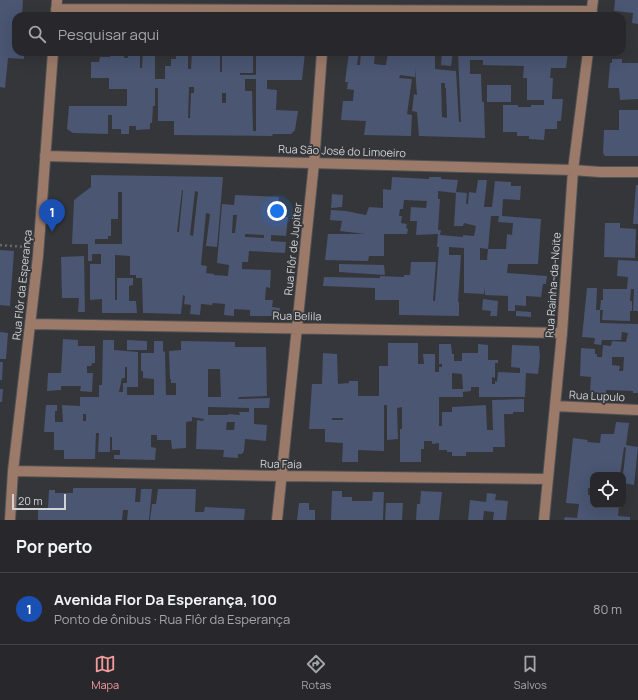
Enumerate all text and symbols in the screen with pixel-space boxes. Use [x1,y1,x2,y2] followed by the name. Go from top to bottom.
[12,12,626,56] search box
[26,23,48,45] icon: search
[58,24,159,45] text: Pesquisar aqui
[278,141,407,160] street label: Rua São José do Limoeiro
[39,199,65,232] pin: 1
[267,201,287,221] your location
[280,202,305,296] street label: Rua Flôr de Jupiter
[8,229,35,341] street label: Rua Flôr da Esperança
[541,231,564,338] street label: Rua Rainha-da-Noite
[272,308,322,323] street label: Rua Belila
[569,387,626,404] street label: Rua Lupulo
[260,456,302,471] street label: Rua Faia
[590,472,626,508] map controls
[590,472,626,508] button: locate
[12,492,66,511] scale bar
[18,493,43,508] text: 20 m
[16,535,92,558] text: Por perto
[54,589,277,610] text: Avenida Flor Da Esperança, 100
[26,600,32,618] text: 1
[593,600,622,618] text: 80 m
[54,610,290,628] text: Ponto de ônibus · Rua Flôr da Esperança
[91,653,119,692] tab: Mapa
[302,653,331,692] tab: Rotas
[514,653,547,692] tab: Salvos

